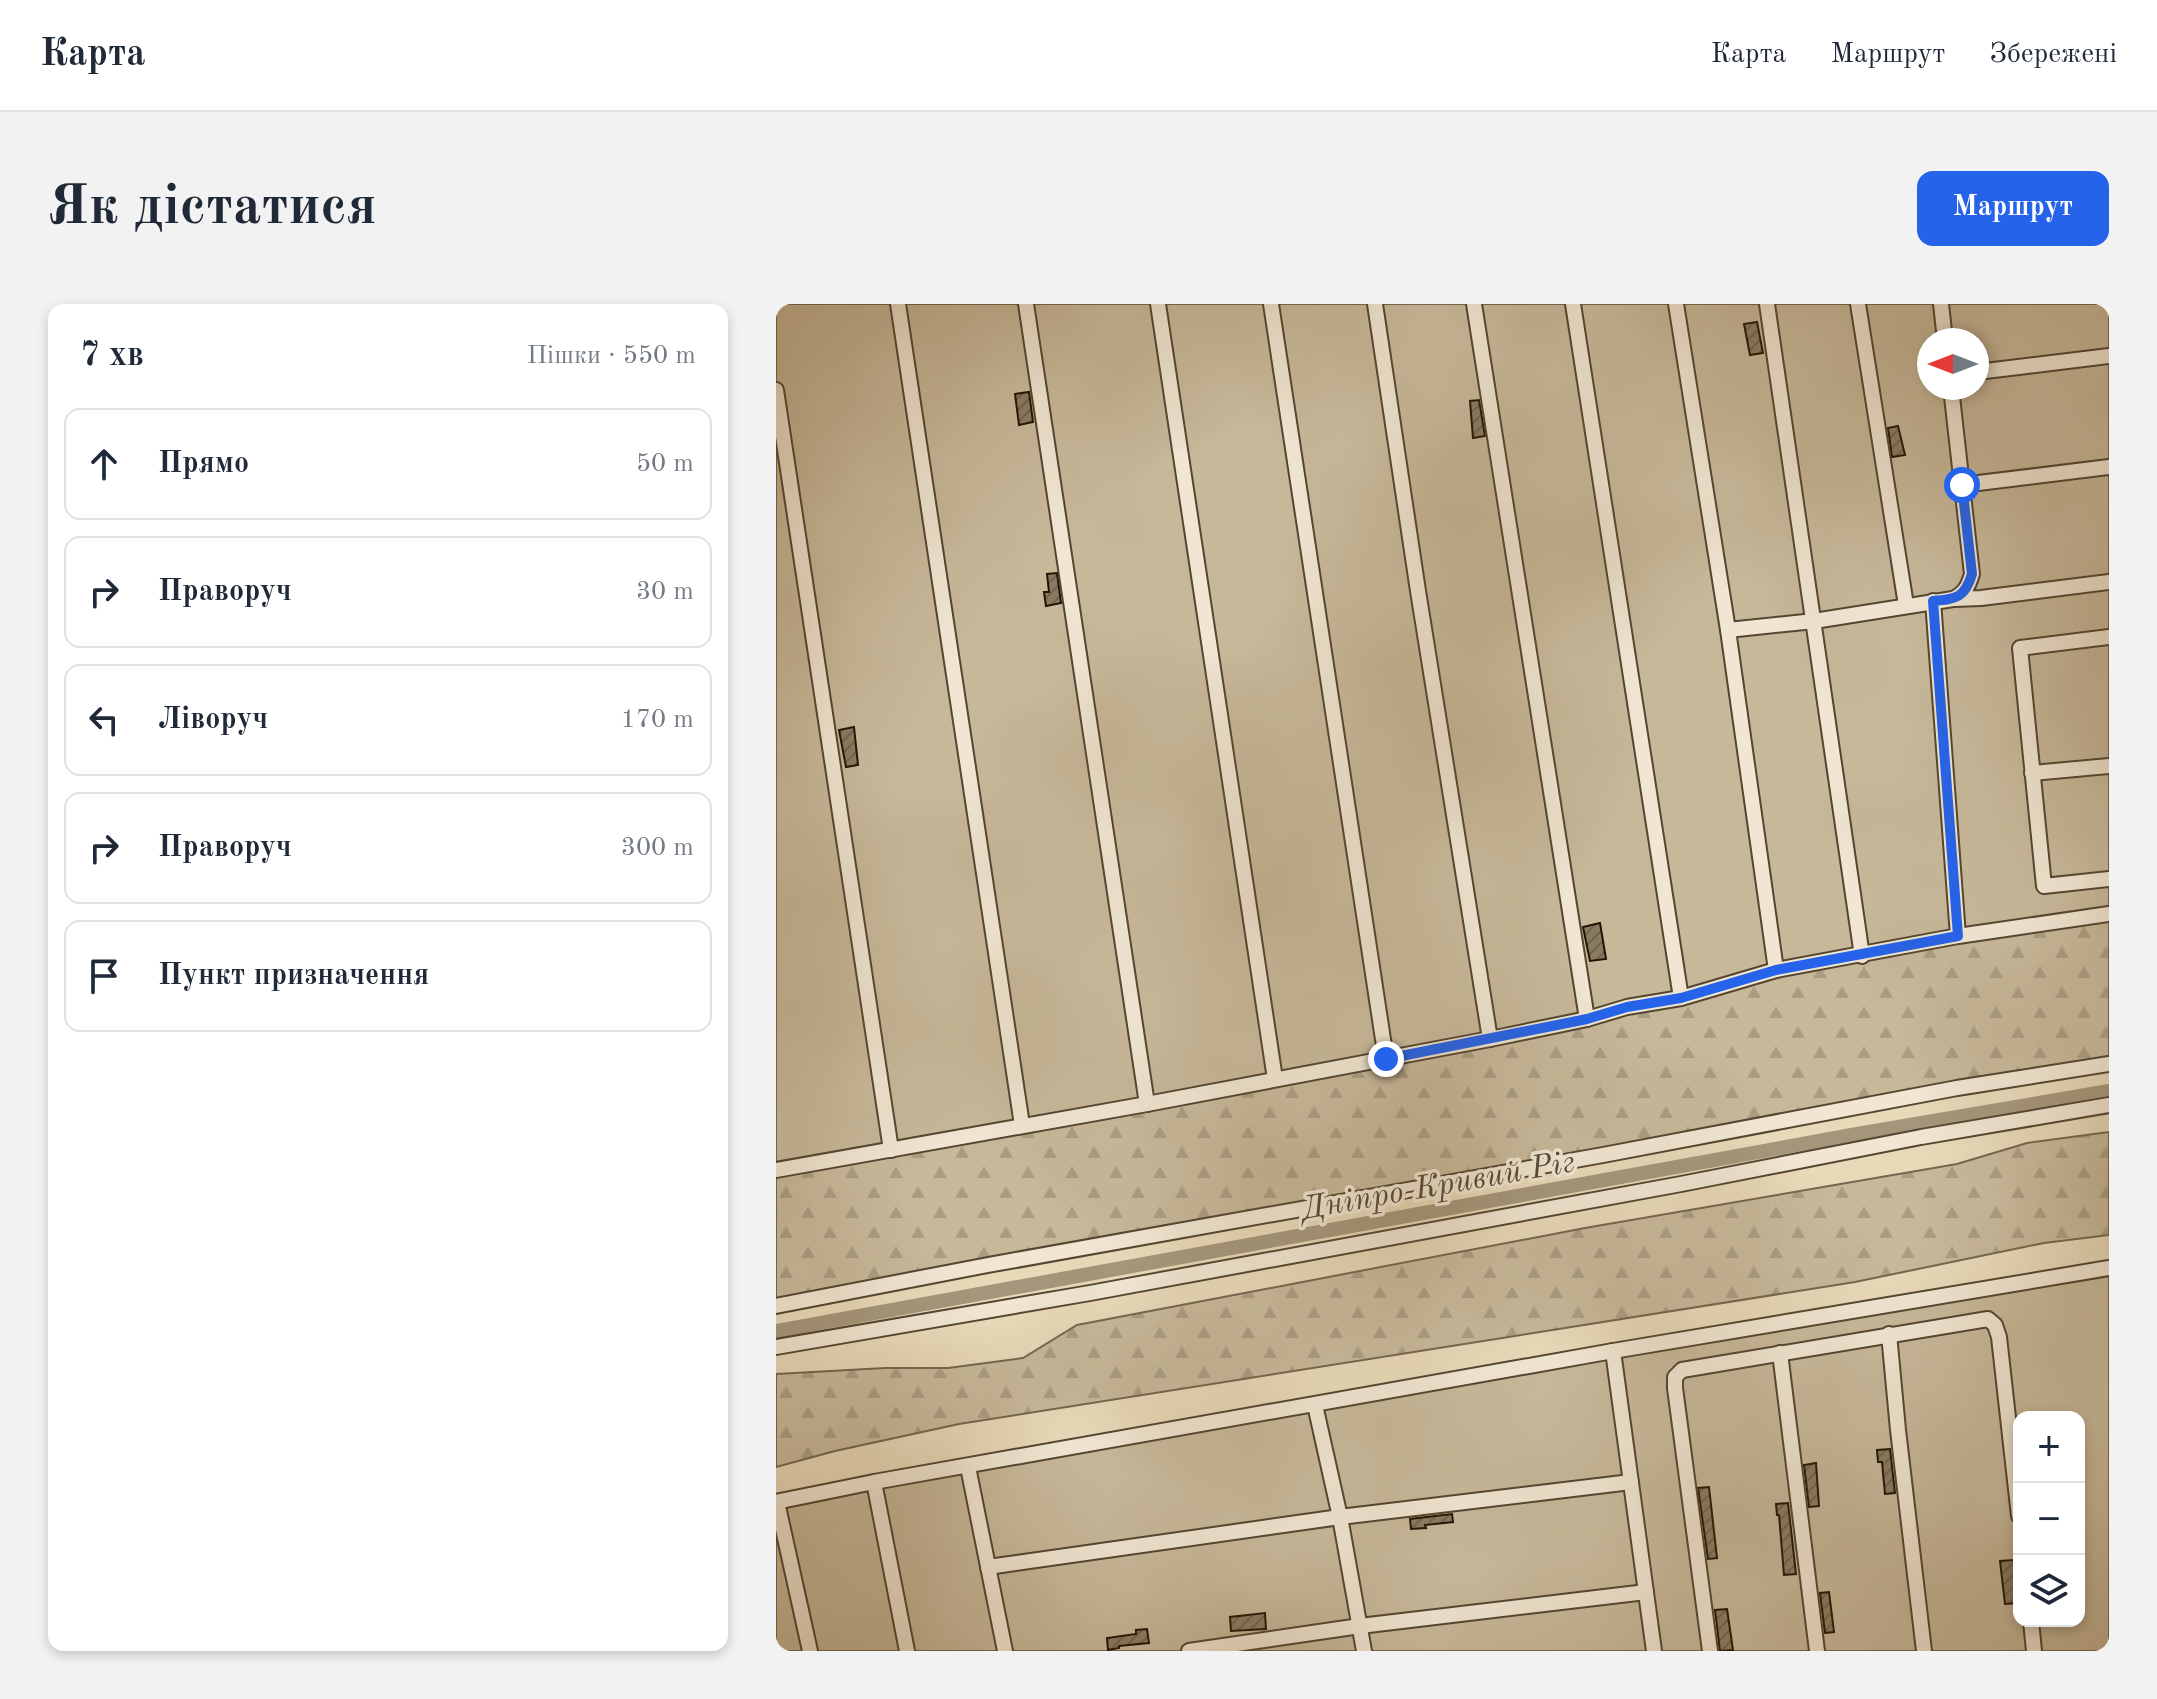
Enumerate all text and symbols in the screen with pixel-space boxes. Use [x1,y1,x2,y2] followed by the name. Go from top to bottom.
[40,36,146,74] text: Карта
[1711,41,1786,69] text: Карта
[1830,41,1945,69] text: Маршрут
[1989,41,2117,69] text: Збережені
[1917,171,2109,246] button: Маршрут
[48,180,377,236] text: Як дістатися
[1917,328,1989,400] north arrow
[80,339,144,373] text: 7 хв
[527,343,696,369] text: Пішки · 550 m
[82,442,126,486] icon: ahead
[158,449,249,479] text: Прямо
[636,451,694,477] text: 50 m
[1944,467,1980,503] route start
[82,570,126,614] icon: right
[158,577,292,607] text: Праворуч
[636,579,694,605] text: 30 m
[82,698,126,742] icon: left
[158,705,268,735] text: Ліворуч
[621,707,694,733] text: 170 m
[82,826,126,870] icon: right
[158,833,292,863] text: Праворуч
[621,835,694,861] text: 300 m
[82,954,126,998] icon: arrive
[158,961,429,991] text: Пункт призначення
[1368,1041,1404,1077] route end
[1295,1147,1578,1227] water label: Дніпро-Кривий Ріг
[2013,1411,2085,1627] map controls
[2013,1411,2085,1483] button: +
[2013,1483,2085,1555] button: −
[2013,1555,2085,1627] button: layers

